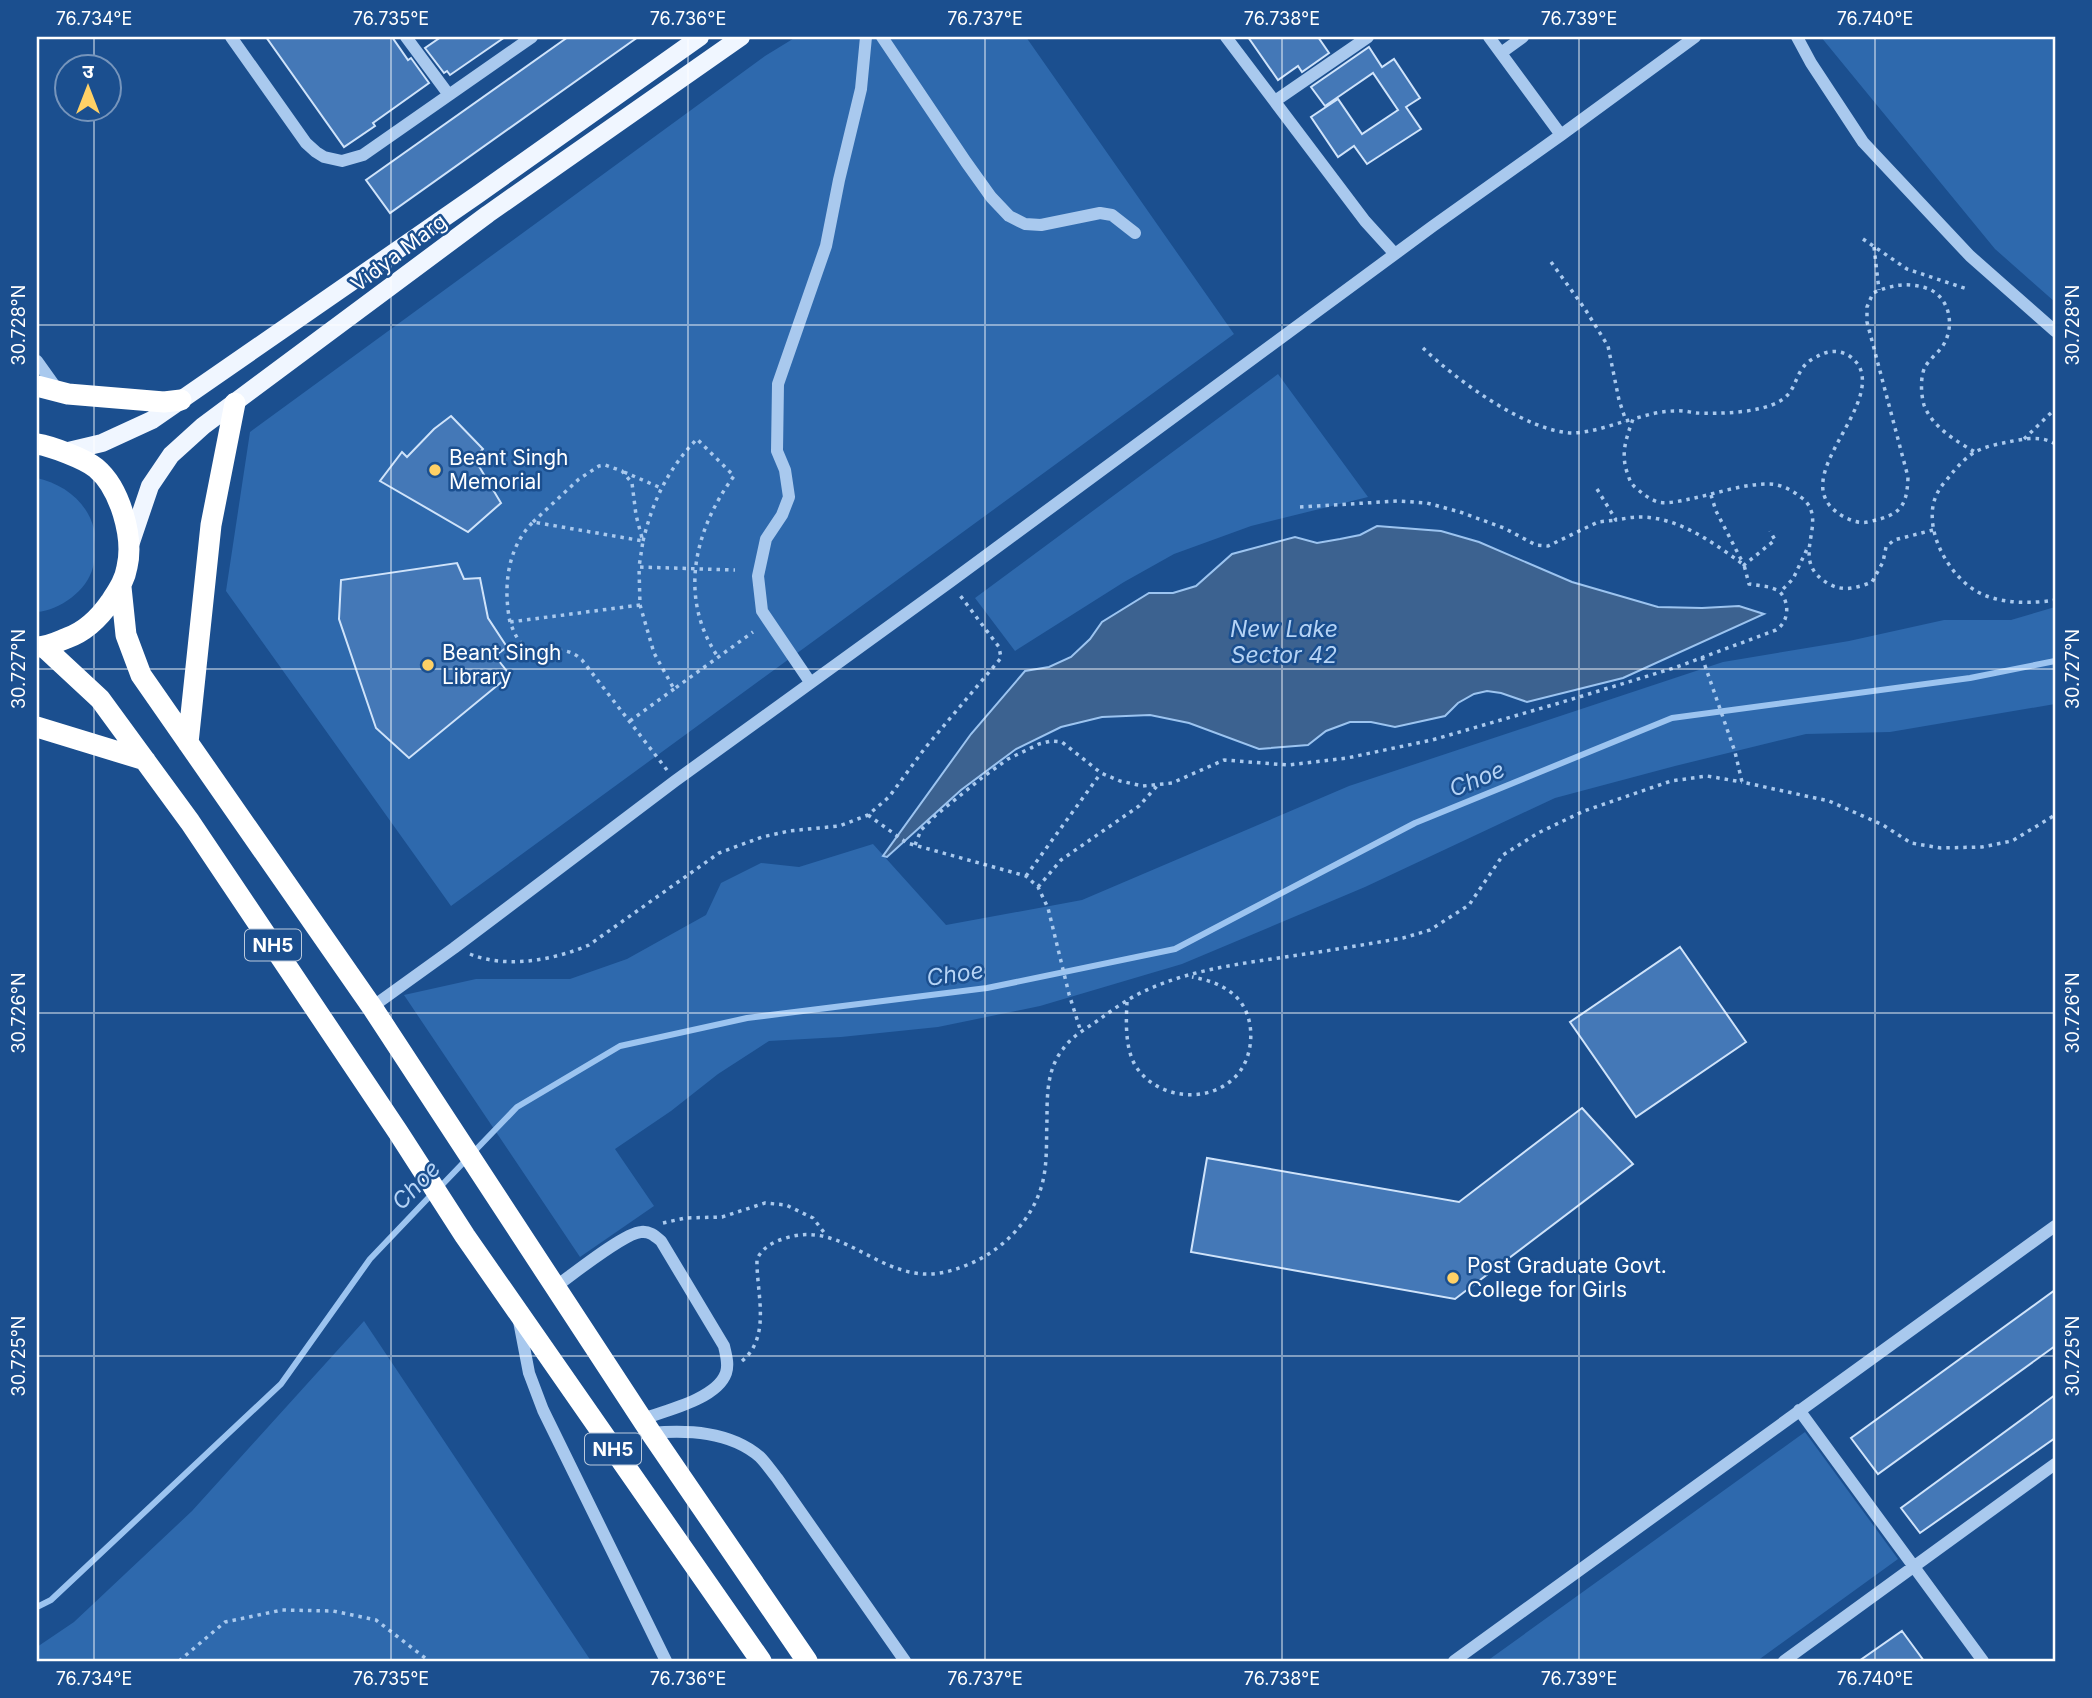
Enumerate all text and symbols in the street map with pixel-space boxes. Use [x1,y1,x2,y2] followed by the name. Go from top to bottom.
[56,8,132,29] text: 76.734°E
[353,8,429,29] text: 76.735°E
[650,8,726,29] text: 76.736°E
[947,8,1023,29] text: 76.737°E
[1244,8,1320,29] text: 76.738°E
[1541,8,1617,29] text: 76.739°E
[1837,8,1913,29] text: 76.740°E
[52,52,122,122] north arrow
[82,60,94,83] text: उ
[346,209,451,297] street label: Vidya Marg
[8,285,29,365] text: 30.728°N
[2062,285,2083,365] text: 30.728°N
[449,445,568,494] place label: Beant Singh Memorial
[427,462,443,478] marker: Beant Singh Memorial
[1230,615,1338,669] water label: New Lake Sector 42
[8,629,29,709] text: 30.727°N
[2062,629,2083,709] text: 30.727°N
[442,640,561,689] place label: Beant Singh Library
[420,657,436,673] marker: Beant Singh Library
[1445,755,1509,803] water label: Choe
[245,930,301,960] road number: NH5
[925,956,985,992] water label: Choe
[8,972,29,1054] text: 30.726°N
[2062,972,2083,1054] text: 30.726°N
[386,1155,446,1215] water label: Choe
[1467,1253,1667,1302] place label: Post Graduate Govt. College for Girls
[1445,1270,1461,1286] marker: Post Graduate Govt. College for Girls
[8,1316,29,1396] text: 30.725°N
[2062,1316,2083,1396] text: 30.725°N
[585,1434,641,1464] road number: NH5
[56,1668,132,1689] text: 76.734°E
[353,1668,429,1689] text: 76.735°E
[650,1668,726,1689] text: 76.736°E
[947,1668,1023,1689] text: 76.737°E
[1244,1668,1320,1689] text: 76.738°E
[1541,1668,1617,1689] text: 76.739°E
[1837,1668,1913,1689] text: 76.740°E

